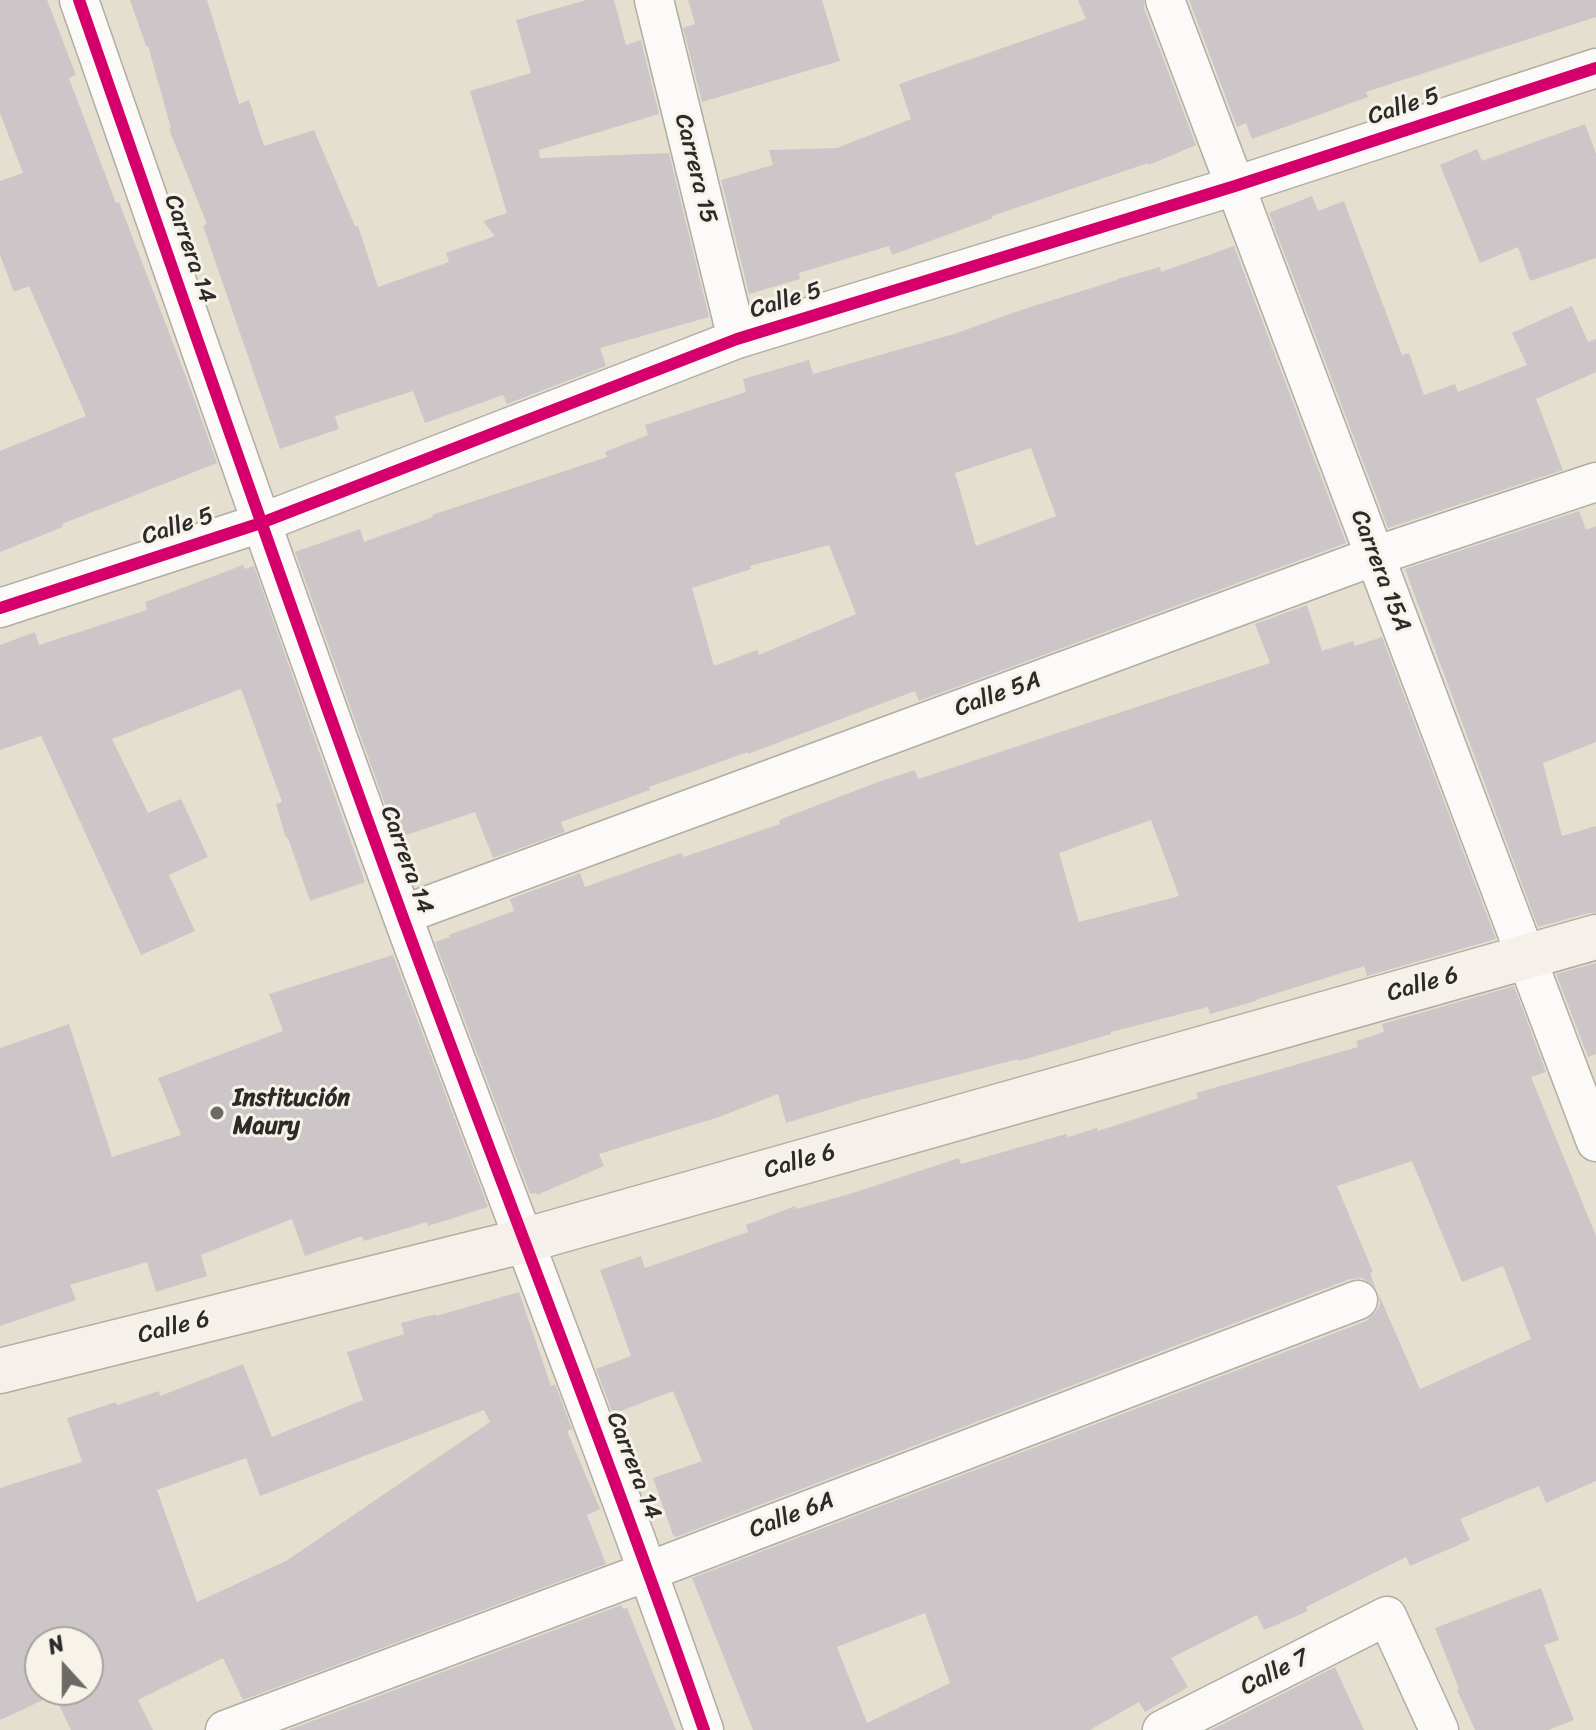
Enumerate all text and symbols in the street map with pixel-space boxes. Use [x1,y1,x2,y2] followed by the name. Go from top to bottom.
[1364,82,1444,132] street label: Calle 5
[667,111,723,227] street label: Carrera 15
[157,191,221,307] street label: Carrera 14
[746,276,826,326] street label: Calle 5
[138,502,218,552] street label: Calle 5
[1344,506,1416,636] street label: Carrera 15A
[951,666,1045,724] street label: Calle 5A
[373,802,439,918] street label: Carrera 14
[1384,961,1462,1009] street label: Calle 6
[233,1085,350,1141] place label: Institución Maury
[208,1104,226,1122] marker: Institución Maury
[761,1138,839,1186] street label: Calle 6
[135,1305,213,1351] street label: Calle 6
[599,1408,667,1524] street label: Carrera 14
[745,1487,839,1545] street label: Calle 6A
[42,1624,70,1666] text: N
[24,1626,104,1706] north arrow
[1236,1644,1314,1702] street label: Calle 7

